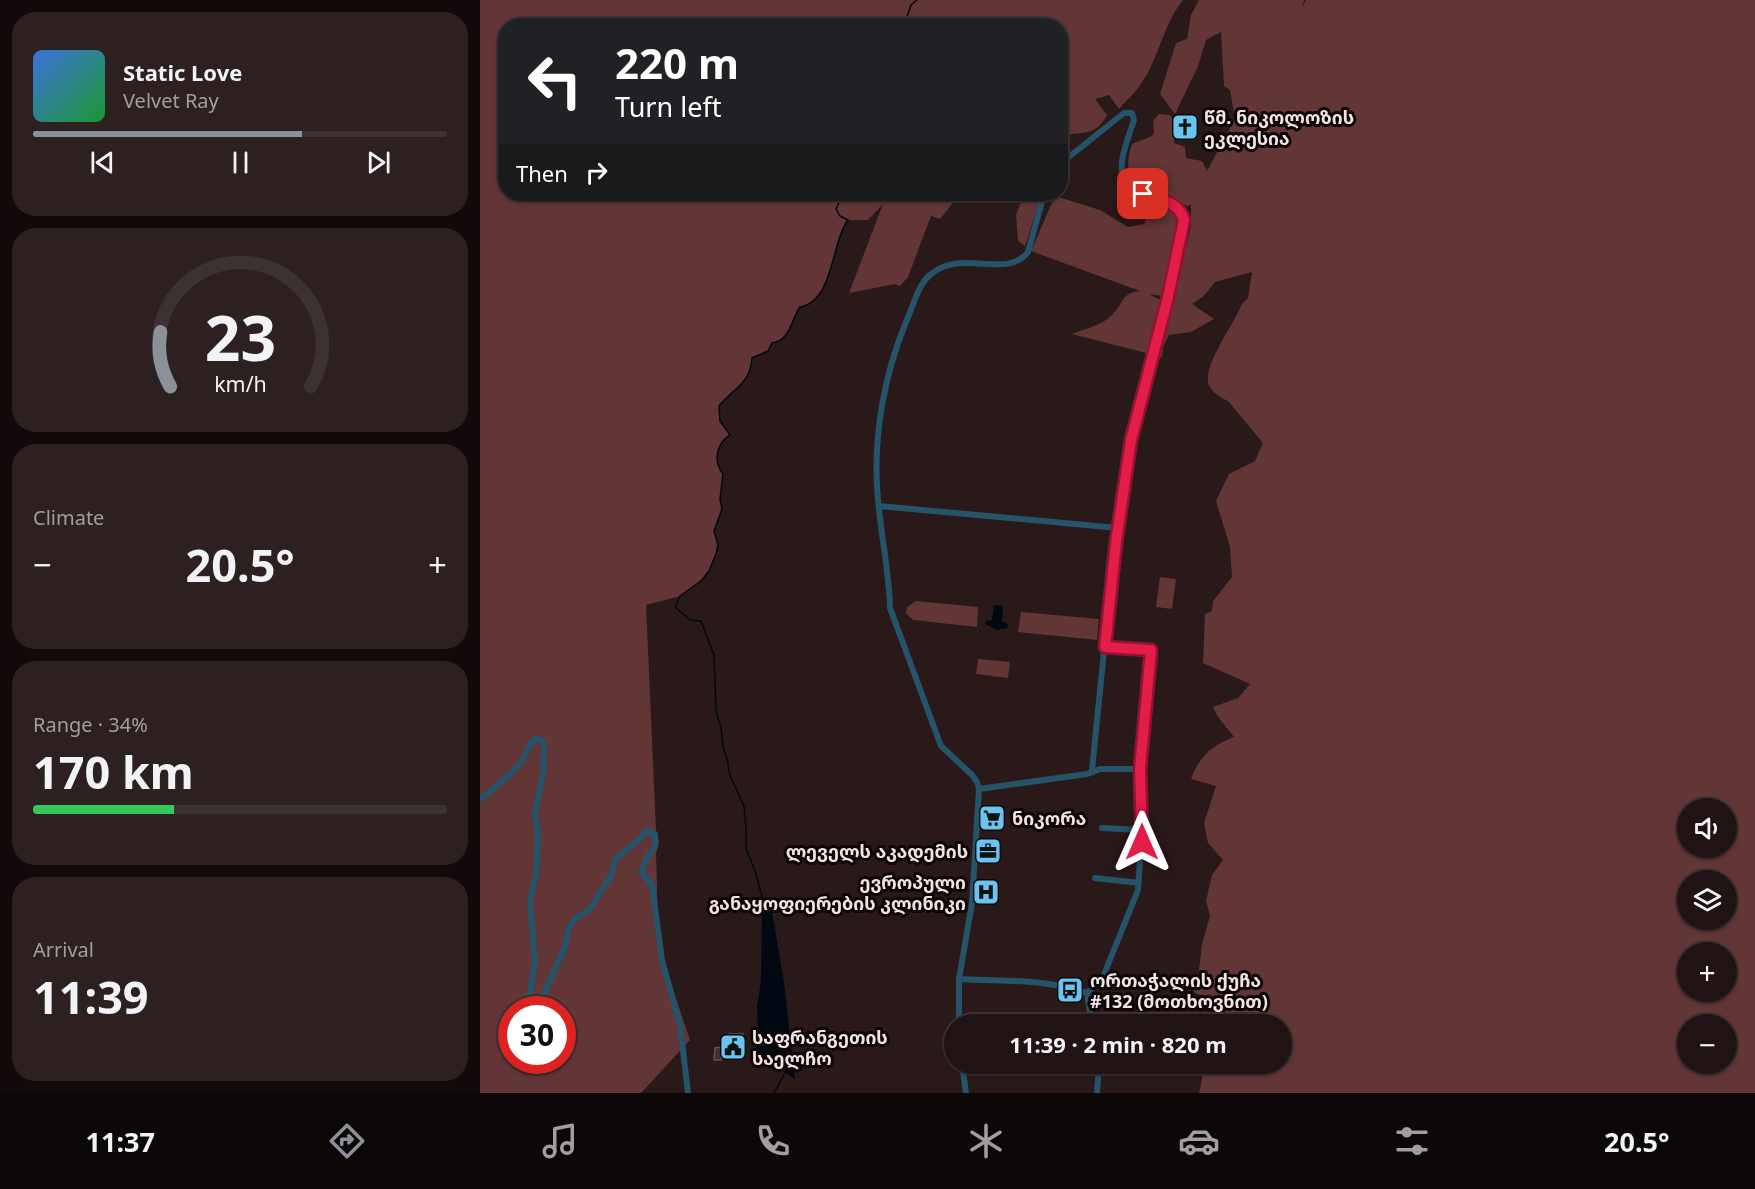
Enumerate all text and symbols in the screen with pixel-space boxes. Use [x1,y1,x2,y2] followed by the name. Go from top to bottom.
[615,34,739,91] text: 220 m
[516,42,594,120] icon: left
[123,57,242,87] text: Static Love
[123,87,219,114] text: Velvet Ray
[615,88,721,125] text: Turn left
[1204,105,1354,150] place label: წმ. ნიკოლოზის ეკლესია
[1170,112,1200,142] church icon: წმ. ნიკოლოზის ეკლესია
[86,146,119,179] icon: previous
[224,146,257,179] icon: pause
[362,146,395,179] icon: next
[580,156,613,189] icon: right
[516,158,568,188] text: Then
[1117,168,1168,219] pin
[1126,177,1159,210] icon: arrive
[204,294,276,379] text: 23
[214,370,266,399] text: km/h
[33,504,104,531] text: Climate
[186,534,294,595] text: 20.5°
[33,542,52,587] text: −
[428,542,447,587] text: +
[33,711,148,738] text: Range · 34%
[33,741,194,802] text: 170 km
[1677,798,1737,1074] map controls
[1677,798,1737,858] button: sound
[977,803,1007,833] supermarket icon: ნიკორა
[1012,806,1086,830] place label: ნიკორა
[1110,810,1174,874] position arrow
[973,836,1003,866] office icon: ლეველს აკადემის
[786,839,968,863] place label: ლეველს აკადემის
[709,870,966,915] place label: ევროპული განაყოფიერების კლინიკი
[1677,870,1737,930] button: layers
[971,877,1001,907] hospital icon: ევროპული განაყოფიერების კლინიკი
[33,936,94,963] text: Arrival
[1677,942,1737,1002] button: +
[33,966,149,1027] text: 11:39
[1090,968,1268,1013] place label: ორთაჭალის ქუჩა #132 (მოთხოვნით)
[1055,975,1085,1005] bus stop icon: ორთაჭალის ქუჩა #132 (მოთხოვნით)
[498,996,576,1074] speed limit sign: 30
[1677,1014,1737,1074] button: −
[752,1025,888,1070] place label: საფრანგეთის საელჩო
[1009,1029,1227,1059] text: 11:39 · 2 min · 820 m
[718,1032,748,1062] public building icon: საფრანგეთის საელჩო
[326,1120,368,1162] icon: directions
[539,1120,581,1162] icon: music
[752,1120,794,1162] icon: phone
[965,1120,1007,1162] icon: climate
[1178,1120,1220,1162] icon: car
[1391,1120,1433,1162] icon: filters
[86,1123,155,1160] text: 11:37
[1604,1123,1669,1160] text: 20.5°

